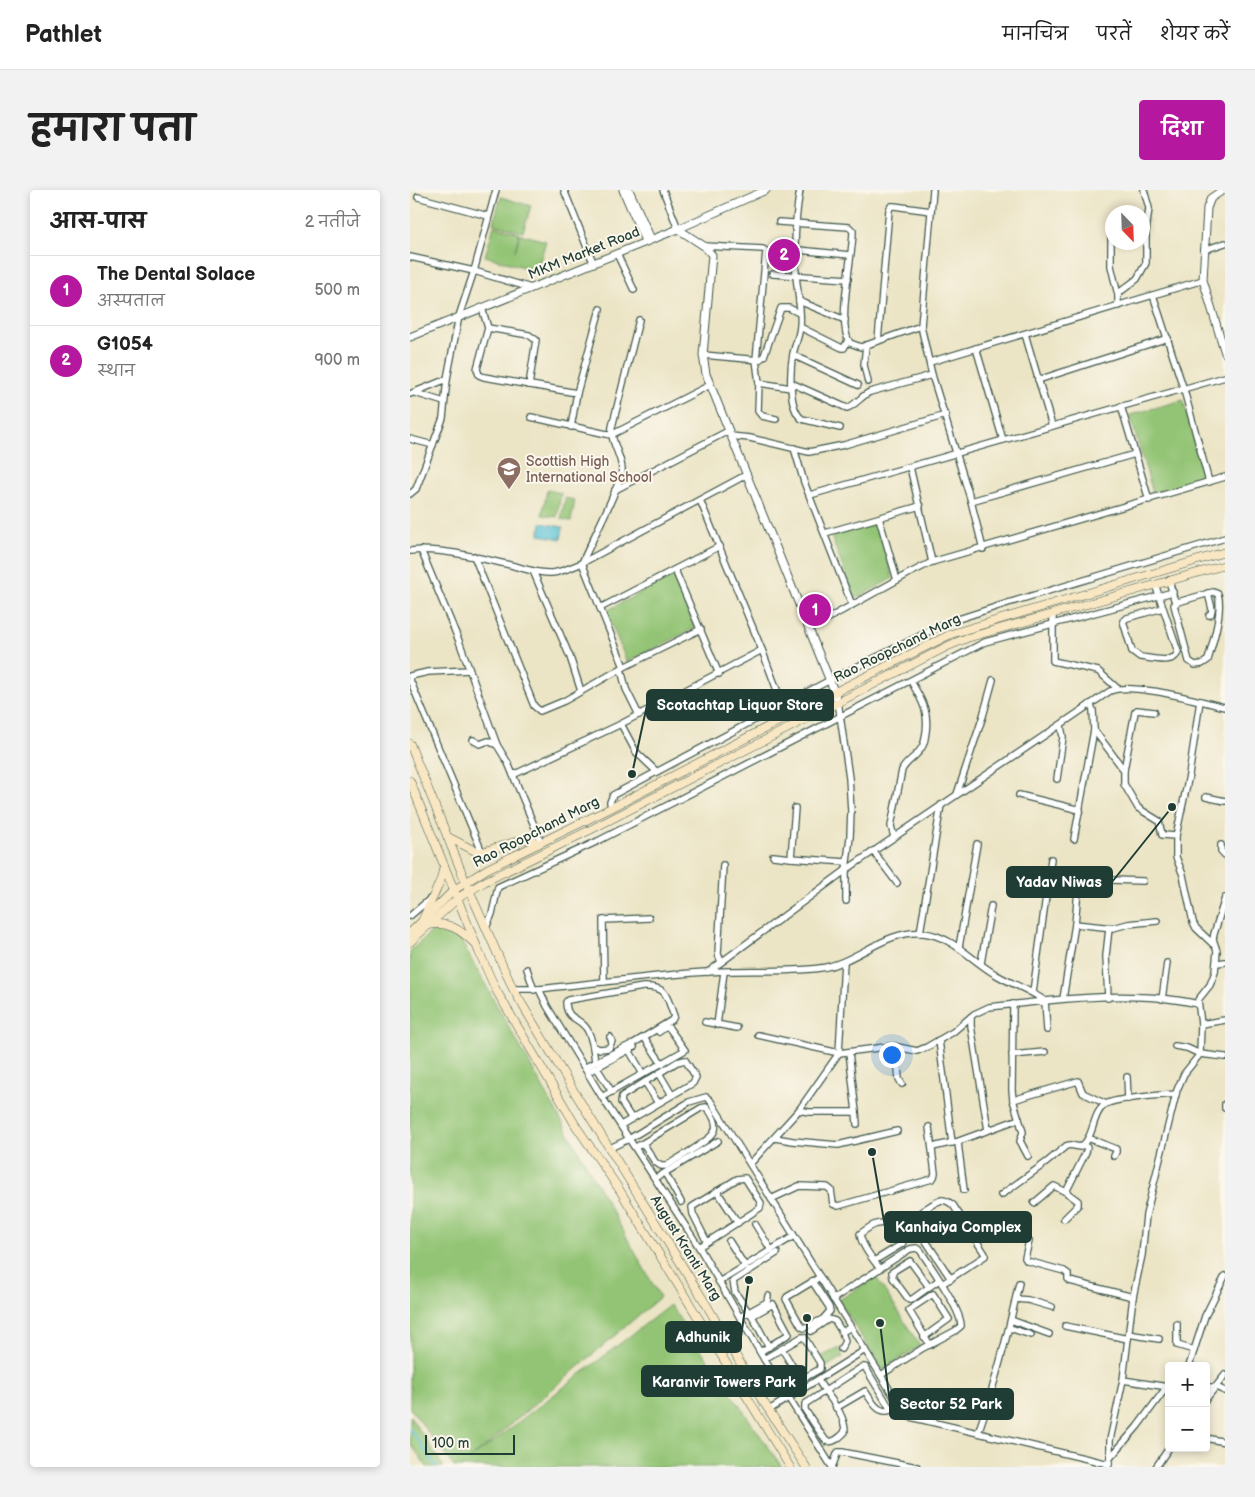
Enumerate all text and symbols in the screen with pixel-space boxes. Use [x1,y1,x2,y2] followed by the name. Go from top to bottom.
[25,20,102,49] text: Pathlet
[1002,24,1068,45] text: मानचित्र
[1096,24,1132,45] text: परतें
[1160,24,1230,45] text: शेयर करें
[1139,100,1225,160] button: दिशा
[30,108,195,151] text: हमारा पता
[1105,205,1150,250] north arrow
[50,209,146,234] text: आस-पास
[305,213,360,232] text: 2 नतीजे
[526,223,642,283] street label: MKM Market Road
[768,236,800,274] pin: 2
[97,263,255,286] text: The Dental Solace
[63,281,69,300] text: 1
[314,281,360,300] text: 500 m
[97,292,165,311] text: अस्पताल
[97,333,153,356] text: G1054
[61,351,71,370] text: 2
[314,351,360,370] text: 900 m
[97,362,135,381] text: स्थान
[526,453,652,486] place label: Scottish High International School
[496,456,522,490] school or university icon: Scottish High International School
[799,591,831,629] pin: 1
[831,610,963,686] street label: Rao Roopchand Marg
[647,690,833,720] callout: Scotachtap Liquor Store
[657,696,824,715] text: Scotachtap Liquor Store
[470,793,602,871] street label: Rao Roopchand Marg
[1007,867,1112,897] callout: Yadav Niwas
[1016,873,1102,892] text: Yadav Niwas
[879,1042,905,1068] your location
[647,1192,725,1304] street label: August Kranti Marg
[885,1212,1031,1242] callout: Kanhaiya Complex
[895,1218,1021,1237] text: Kanhaiya Complex
[666,1322,741,1352] callout: Adhunik
[675,1328,730,1347] text: Adhunik
[1165,1362,1210,1452] map controls
[1165,1362,1210,1407] button: +
[642,1366,806,1396] callout: Karanvir Towers Park
[652,1373,796,1392] text: Karanvir Towers Park
[890,1389,1013,1419] callout: Sector 52 Park
[900,1395,1002,1414] text: Sector 52 Park
[1165,1407,1210,1452] button: −
[425,1432,515,1455] scale bar
[432,1435,469,1452] text: 100 m

